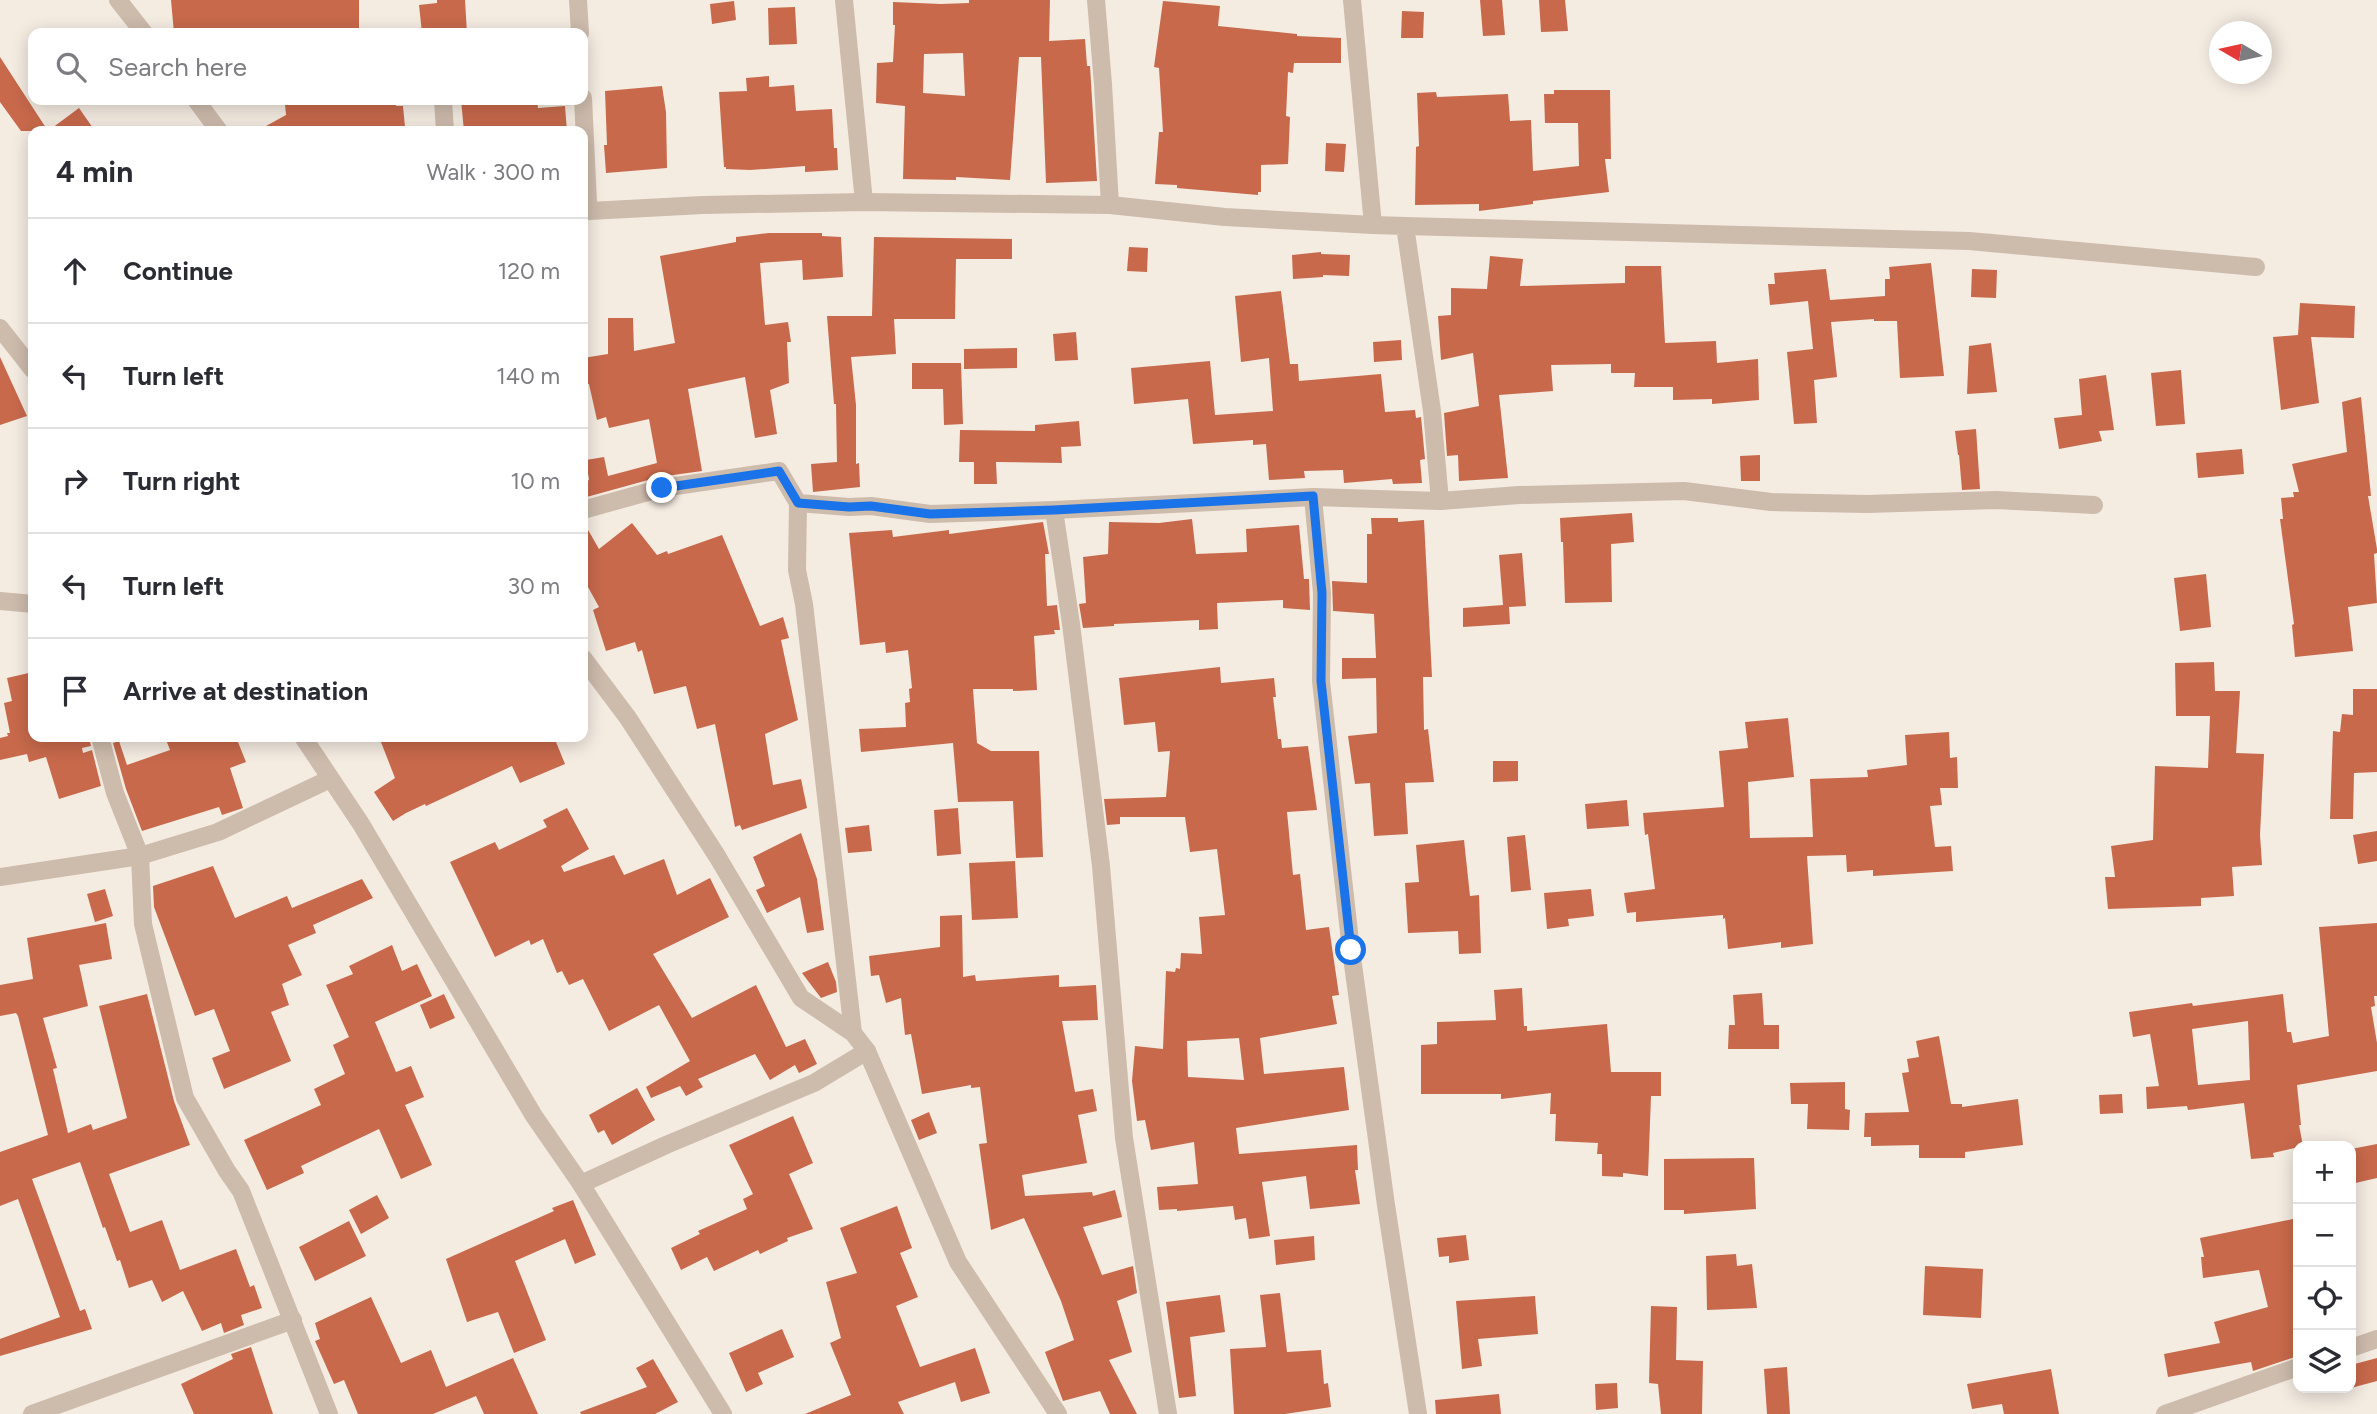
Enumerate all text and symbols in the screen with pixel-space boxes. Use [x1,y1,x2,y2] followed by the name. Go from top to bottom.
[2209,21,2272,84] north arrow
[28,28,588,105] search box
[52,48,90,86] icon: search
[108,51,247,83] text: Search here
[56,153,133,190] text: 4 min
[426,158,560,186] text: Walk · 300 m
[56,252,94,290] icon: ahead
[123,255,233,287] text: Continue
[498,257,560,285] text: 120 m
[56,357,94,395] icon: left
[123,360,224,392] text: Turn left
[496,362,560,390] text: 140 m
[56,462,94,500] icon: right
[123,465,240,497] text: Turn right
[511,467,560,495] text: 10 m
[646,472,677,503] route end
[56,567,94,605] icon: left
[123,570,224,602] text: Turn left
[507,572,560,600] text: 30 m
[56,672,94,710] icon: arrive
[123,675,368,707] text: Arrive at destination
[1335,934,1366,965] route start
[2293,1141,2356,1393] map controls
[2293,1141,2356,1204] button: +
[2293,1204,2356,1267] button: −
[2293,1267,2356,1330] button: locate
[2293,1330,2356,1393] button: layers

